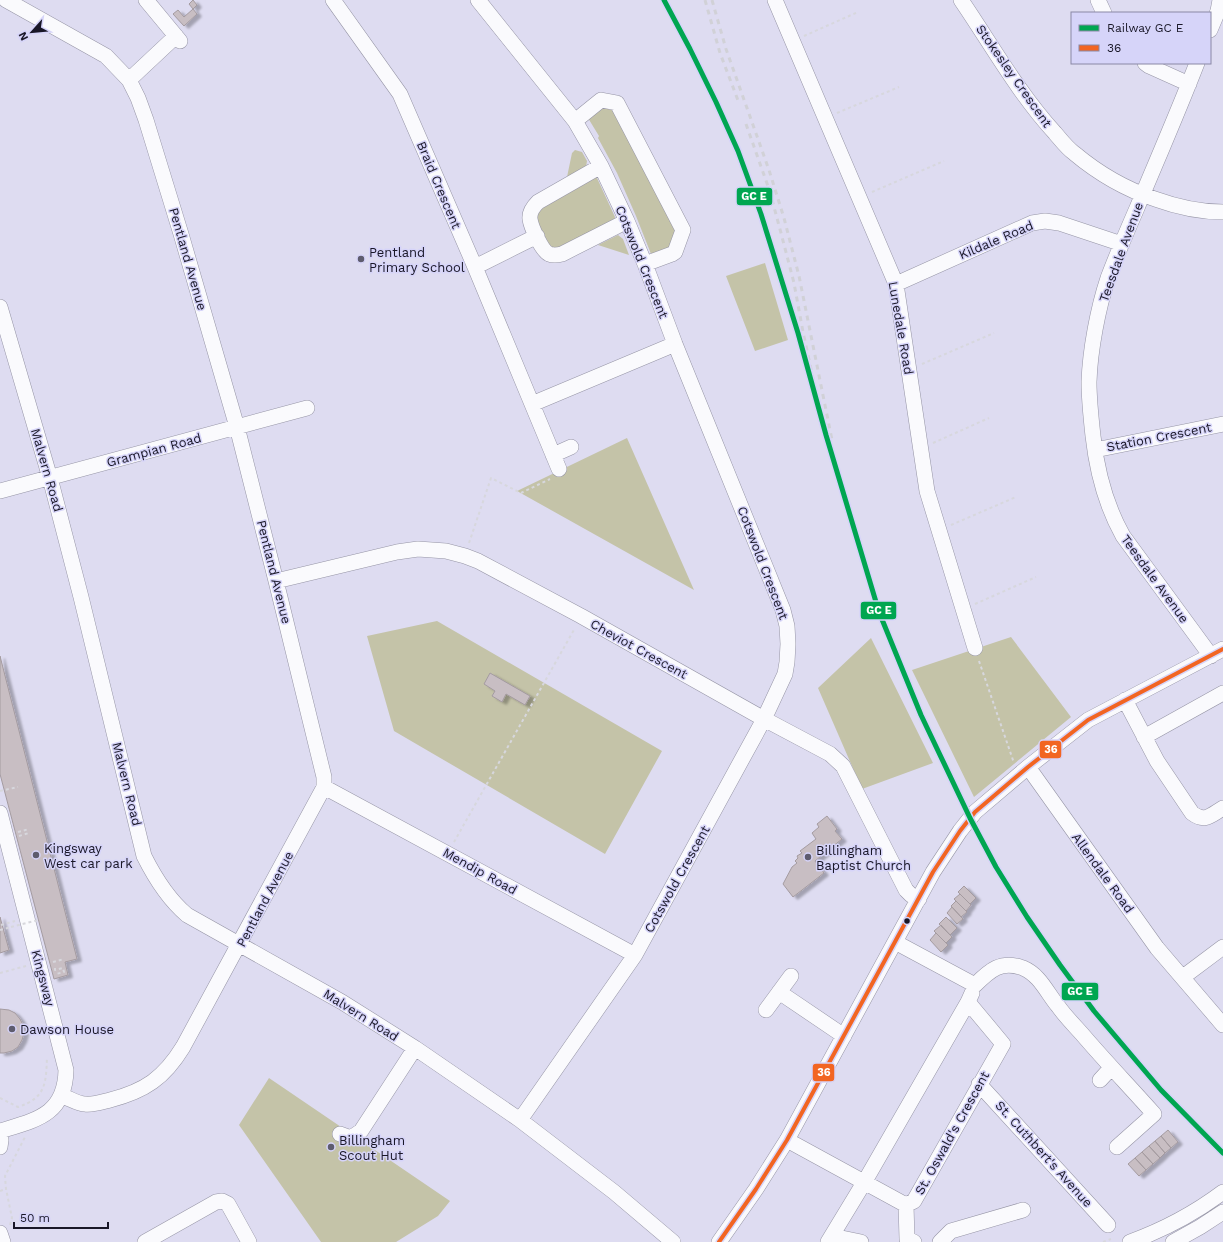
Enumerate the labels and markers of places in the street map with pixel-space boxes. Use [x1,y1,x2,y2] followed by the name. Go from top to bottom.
[369,245,465,275] place label: Pentland Primary School
[356,254,366,264] marker: Pentland Primary School
[44,841,133,871] place label: Kingsway West car park
[816,843,911,873] place label: Billingham Baptist Church
[31,850,41,860] marker: Kingsway West car park
[803,852,813,862] marker: Billingham Baptist Church
[902,916,912,926] unlabelled marker
[20,1022,114,1037] place label: Dawson House
[7,1024,17,1034] marker: Dawson House
[339,1133,405,1163] place label: Billingham Scout Hut
[326,1142,336,1152] marker: Billingham Scout Hut

